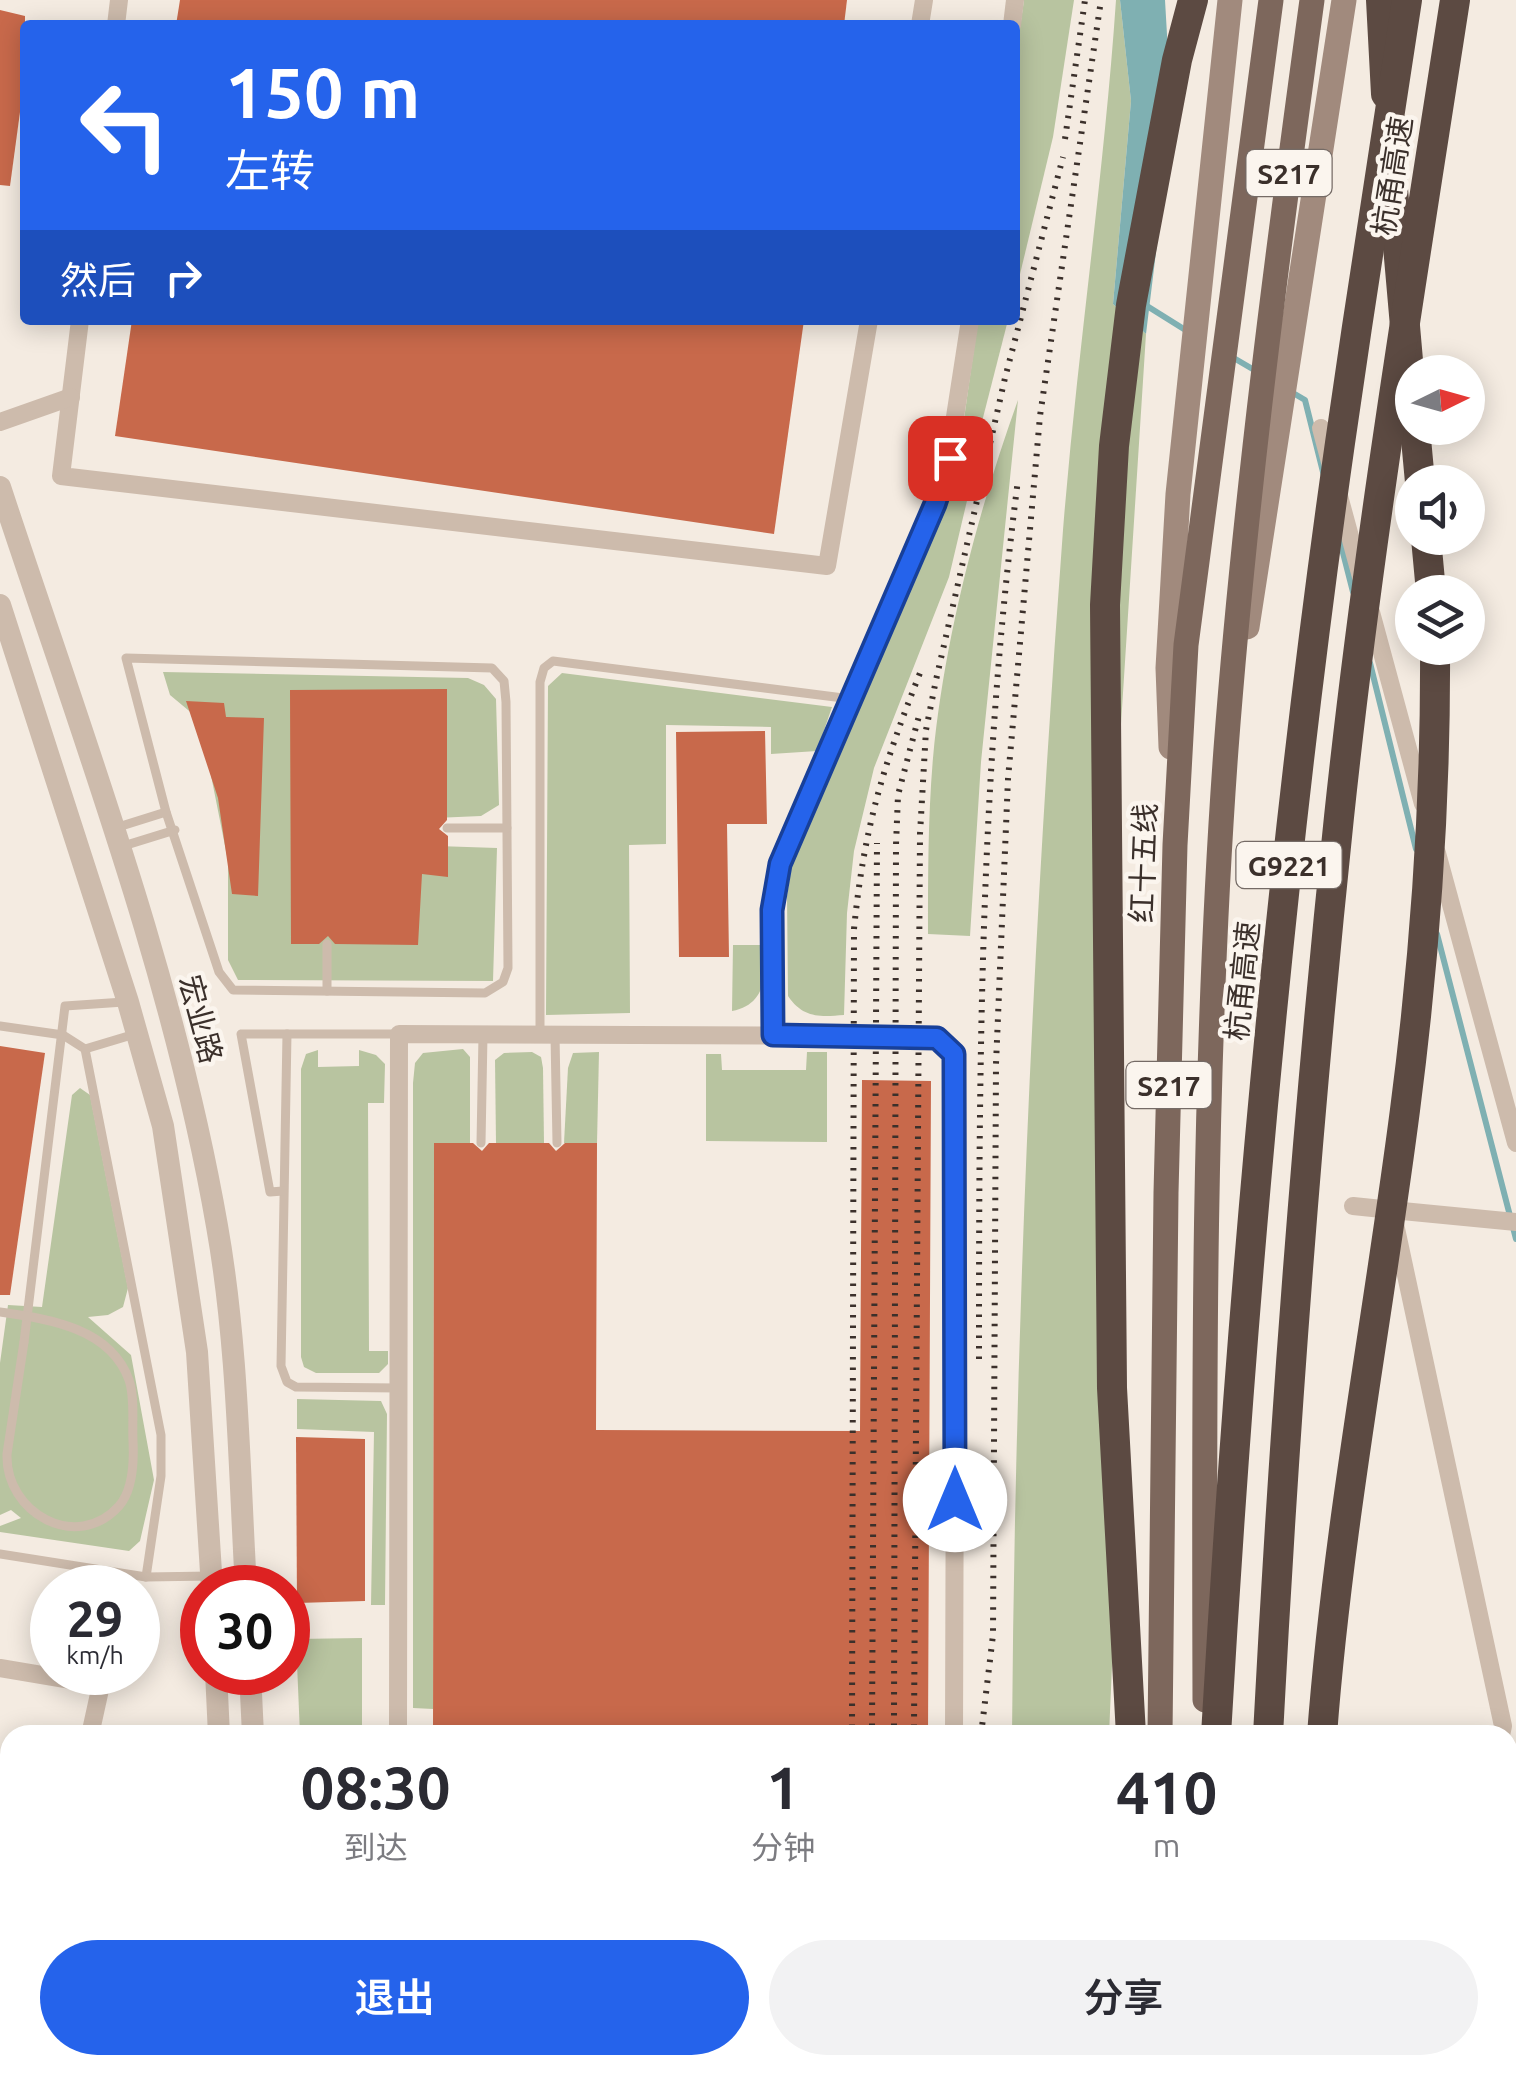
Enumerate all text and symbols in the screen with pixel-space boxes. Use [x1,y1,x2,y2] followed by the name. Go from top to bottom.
[225,53,420,131] text: 150 m
[60,60,190,190] icon: left
[1366,114,1418,238] street label: 杭甬高速
[225,145,315,196] text: 左转
[1246,150,1332,196] road number: S217
[156,250,211,305] icon: right
[60,259,136,301] text: 然后
[1395,355,1485,445] north arrow
[1395,355,1485,665] map controls
[908,416,993,501] pin
[923,431,978,486] icon: arrive
[1395,465,1485,555] button: sound
[1395,575,1485,665] button: layers
[1124,802,1162,924] street label: 红十五线
[1236,842,1342,888] road number: G9221
[1219,920,1265,1042] street label: 杭甬高速
[173,971,229,1067] street label: 宏业路
[1126,1062,1212,1108] road number: S217
[903,1448,1007,1552] position arrow
[180,1565,310,1695] speed limit sign: 30
[67,1590,123,1646] text: 29
[66,1641,124,1669] text: km/h
[301,1753,451,1820] text: 08:30
[766,1753,800,1820] text: 1
[1116,1758,1217,1825] text: 410
[1153,1827,1180,1863] text: m
[344,1829,408,1865] text: 到达
[751,1829,815,1865] text: 分钟
[40,1940,749,2055] button: 退出
[769,1940,1478,2055] button: 分享

